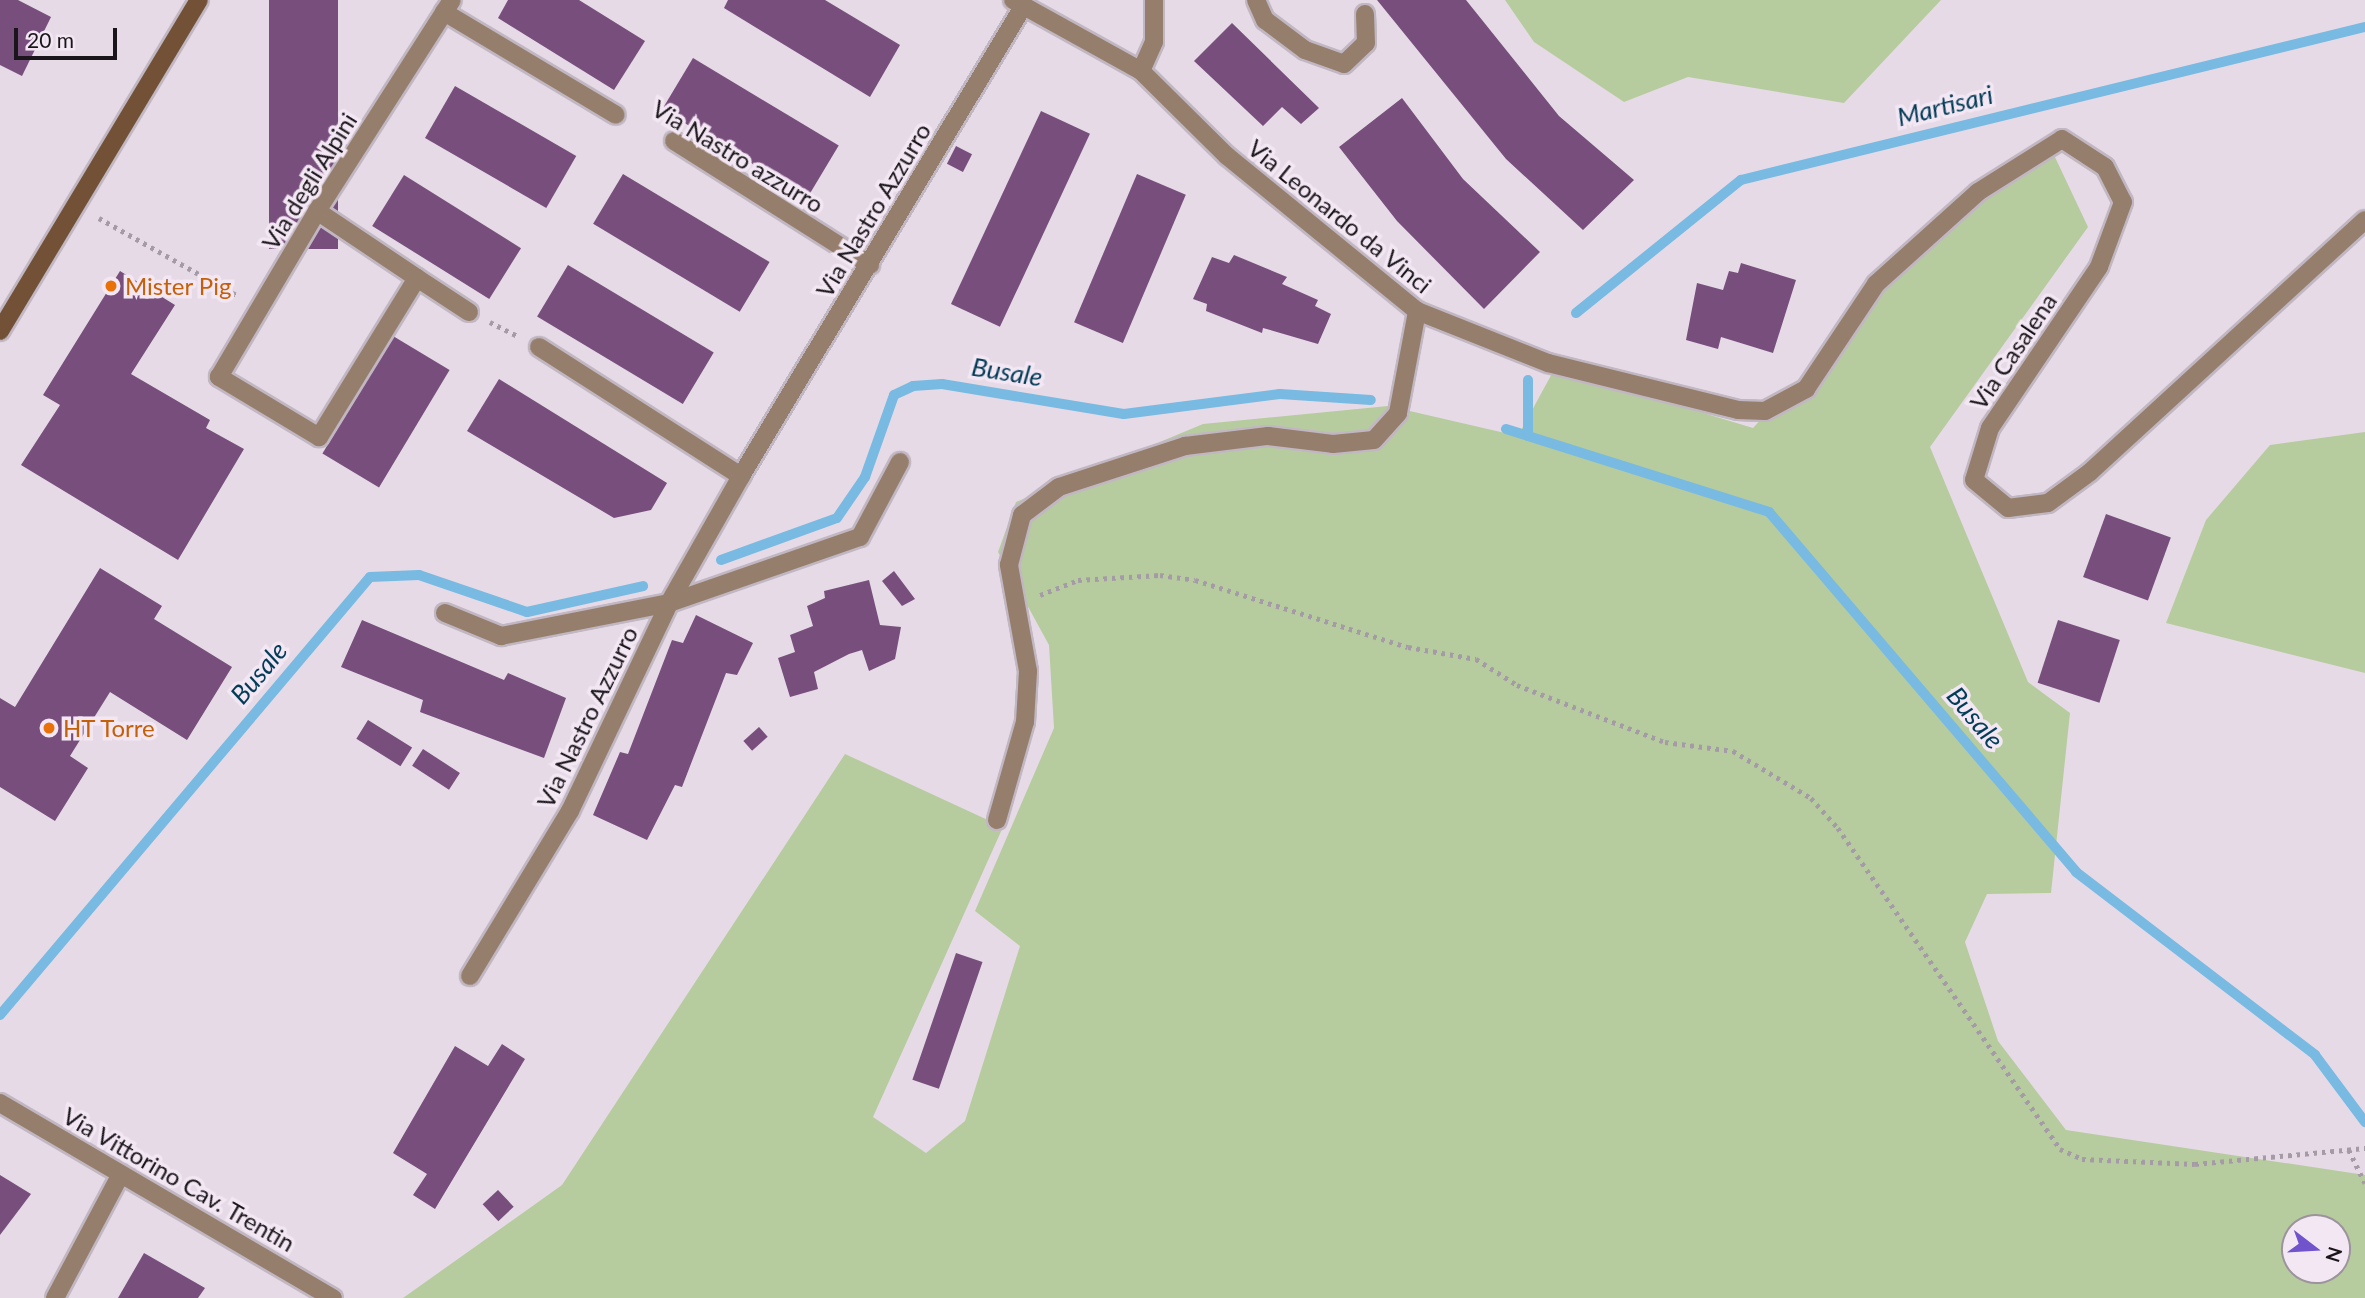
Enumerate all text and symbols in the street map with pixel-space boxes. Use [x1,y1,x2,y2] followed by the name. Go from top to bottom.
[18,14,121,58] scale bar
[27,27,74,52] text: 20 m
[1894,79,1996,133] water label: Martisari
[647,94,829,218] street label: Via Nastro azzurro
[255,107,363,255] street label: Via degli Alpini
[809,117,937,303] street label: Via Nastro Azzurro
[1242,133,1438,299] street label: Via Leonardo da Vinci
[125,272,232,300] place label: Mister Pig
[103,278,119,294] marker: Mister Pig
[1964,287,2062,415] street label: Via Casalena
[969,351,1045,393] water label: Busale
[530,621,644,813] street label: Via Nastro Azzurro
[224,636,294,710] water label: Busale
[1940,681,2010,755] water label: Busale
[63,714,156,742] place label: HT Torre
[41,720,57,736] marker: HT Torre
[57,1100,301,1258] street label: Via Vittorino Cav. Trentin
[2281,1214,2351,1284] north arrow
[2322,1244,2348,1265] text: N

